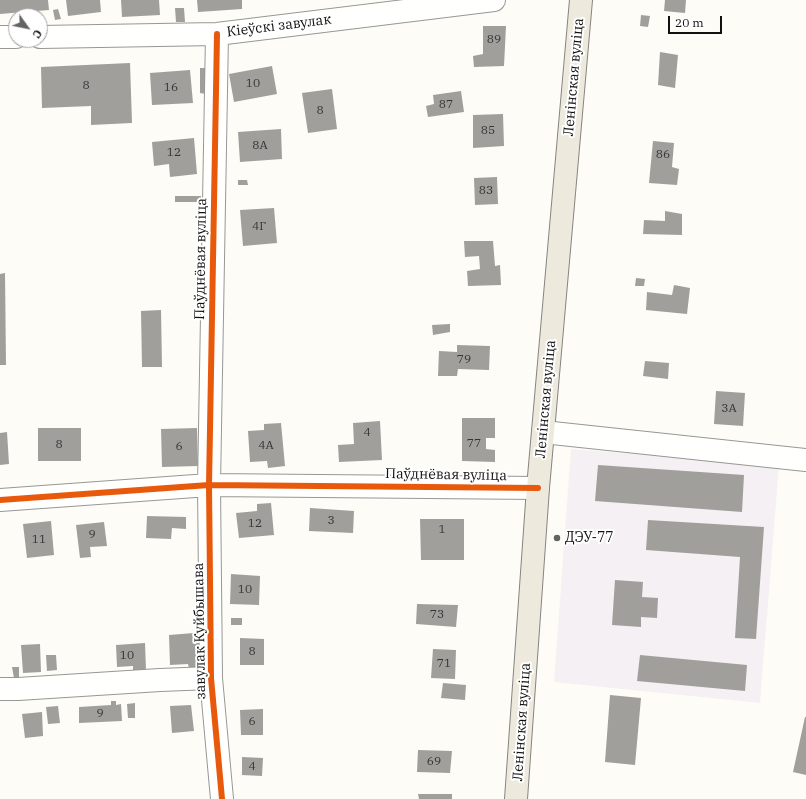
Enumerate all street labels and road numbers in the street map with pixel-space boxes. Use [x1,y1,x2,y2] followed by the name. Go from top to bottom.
[226,11,332,41] street label: Кіеўскі завулак
[560,17,588,137] street label: Ленінская вуліца
[192,198,210,320] street label: Паўднёвая вуліца
[532,339,560,459] street label: Ленінская вуліца
[385,466,507,484] street label: Паўднёвая вуліца
[190,562,210,700] street label: завулак Куйбышава
[509,662,535,782] street label: Ленінская вуліца

